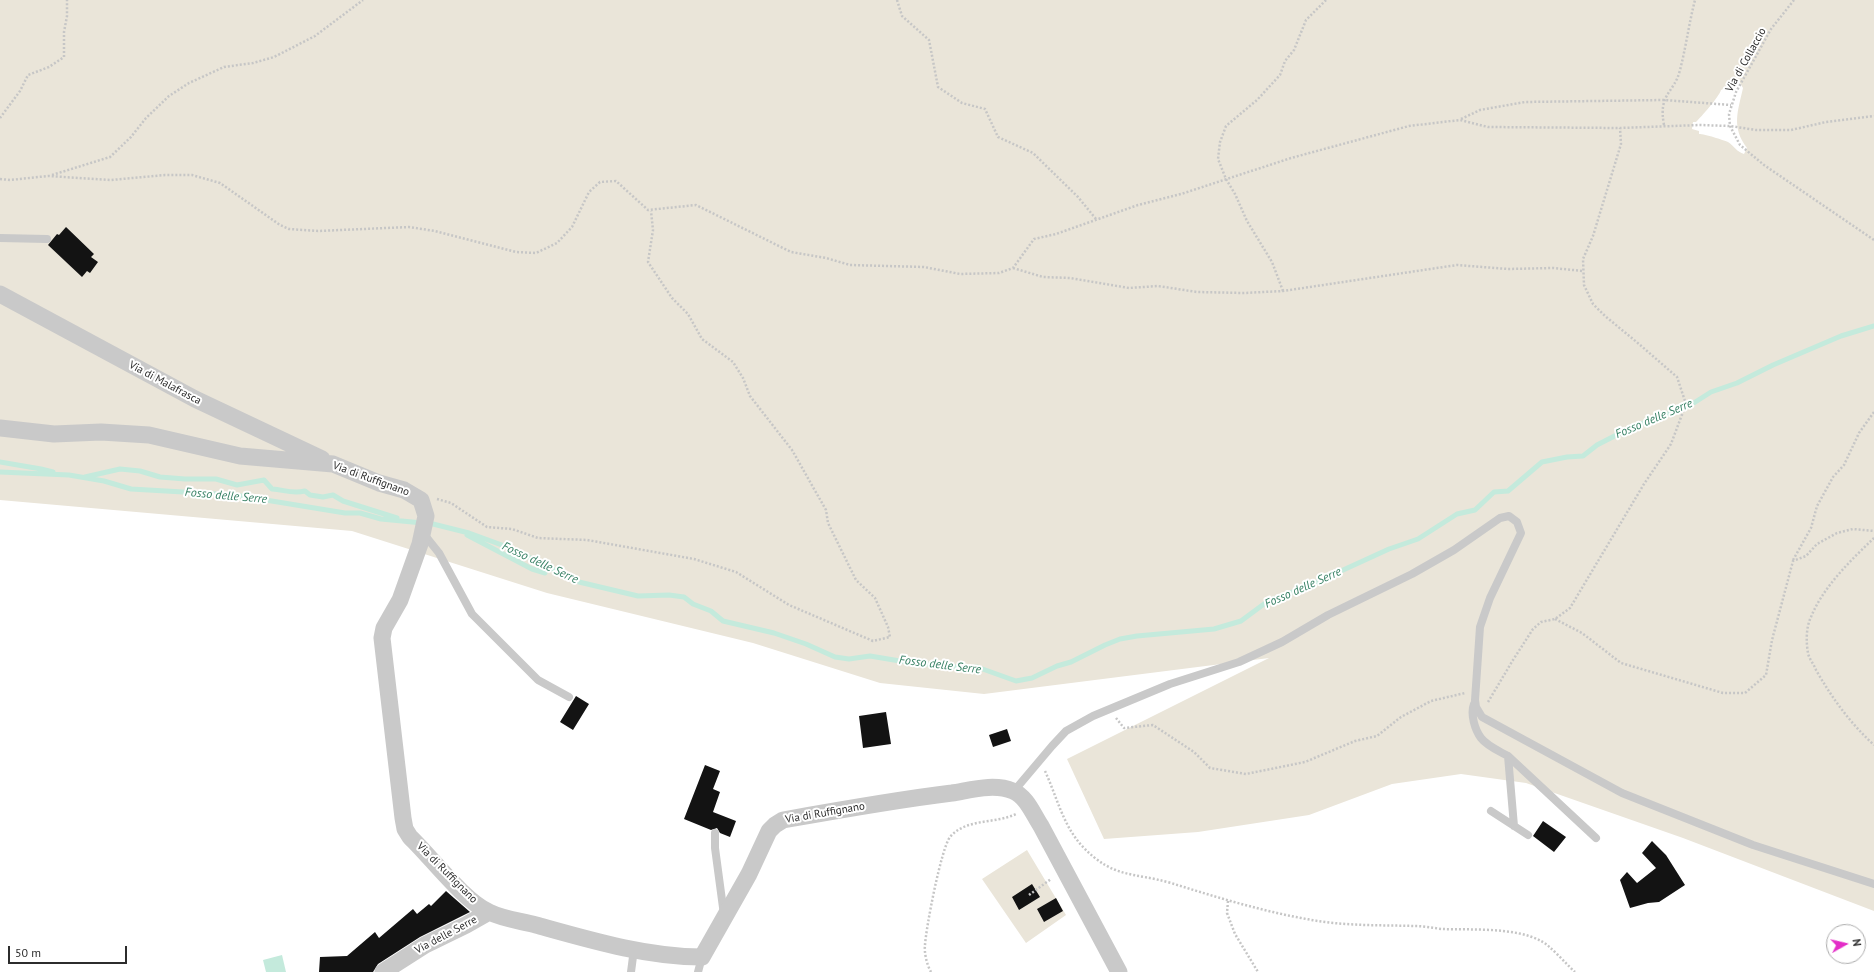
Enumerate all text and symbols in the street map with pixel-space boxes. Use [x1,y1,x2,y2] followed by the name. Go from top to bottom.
[1723,25,1769,95] street label: Via di Collaccio
[127,358,203,408] street label: Via di Malafrasca
[1613,396,1695,442] water label: Fosso delle Serre
[331,459,411,499] street label: Via di Ruffignano
[184,485,268,507] water label: Fosso delle Serre
[500,539,580,587] water label: Fosso delle Serre
[1262,565,1344,611] water label: Fosso delle Serre
[898,653,982,677] water label: Fosso delle Serre
[784,800,866,826] street label: Via di Ruffignano
[414,840,480,906] street label: Via di Ruffignano
[413,913,479,957] street label: Via delle Serre
[1826,924,1866,964] north arrow
[10,938,129,964] scale bar
[1849,938,1864,947] text: N
[15,945,41,960] text: 50 m

